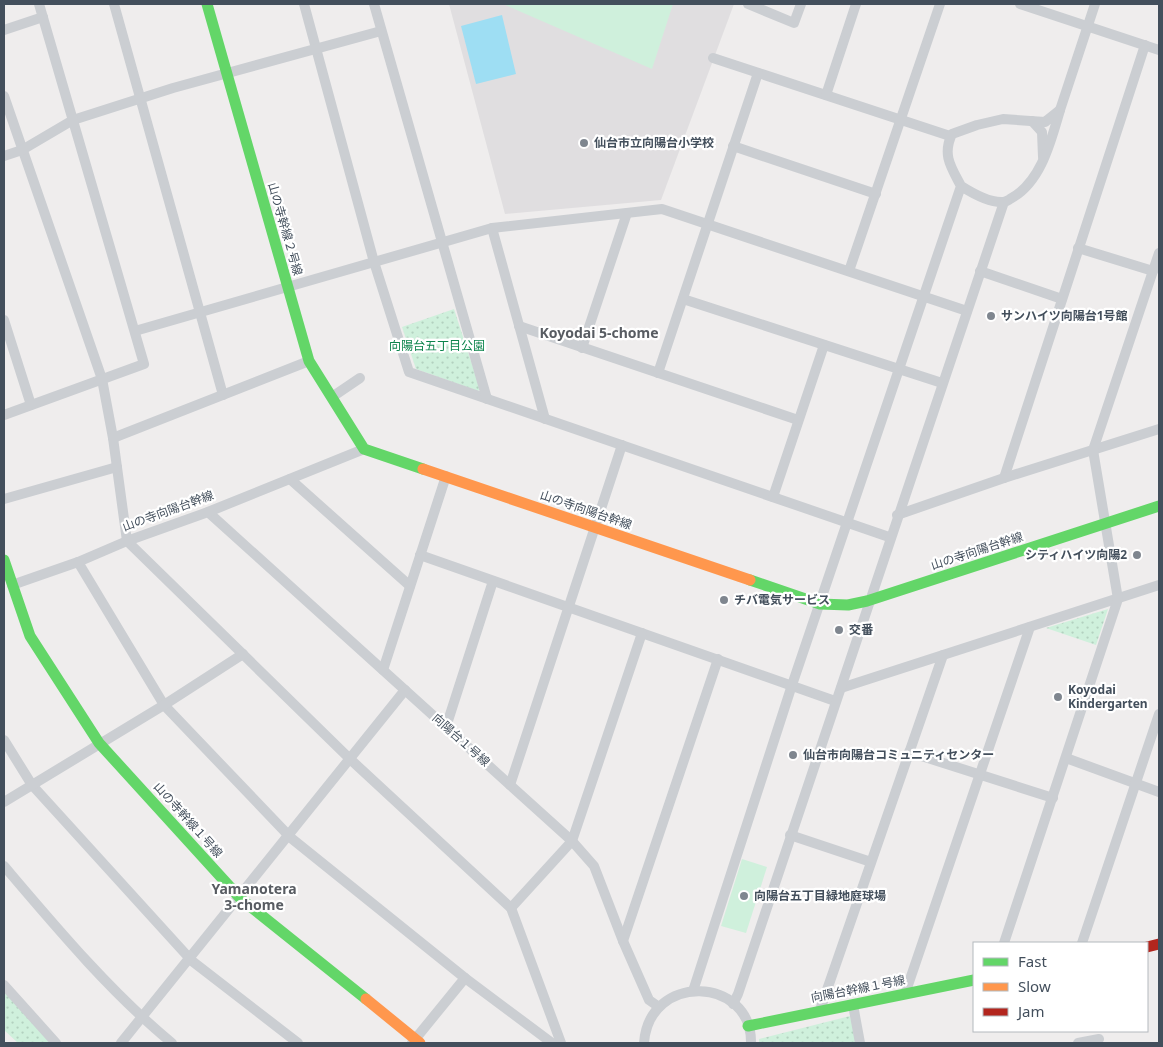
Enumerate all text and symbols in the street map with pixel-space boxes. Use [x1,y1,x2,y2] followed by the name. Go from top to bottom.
[594,134,714,151] place label: 仙台市立向陽台小学校
[578,137,590,149] marker: 仙台市立向陽台小学校
[264,180,307,277] street label: 山の寺幹線２号線
[1001,307,1128,324] place label: サンハイツ向陽台1号館
[985,310,997,322] marker: サンハイツ向陽台1号館
[539,323,659,342] district label: Koyodai 5-chome
[389,337,485,354] park label: 向陽台五丁目公園
[120,486,216,535] street label: 山の寺向陽台幹線
[538,486,634,533] street label: 山の寺向陽台幹線
[929,528,1025,573] street label: 山の寺向陽台幹線
[1025,546,1127,563] place label: シティハイツ向陽2
[1131,549,1143,561] marker: シティハイツ向陽2
[734,591,830,608] place label: チバ電気サービス
[718,594,730,606] marker: チバ電気サービス
[849,621,874,638] place label: 交番
[833,624,845,636] marker: 交番
[1068,681,1148,712] place label: Koyodai Kindergarten
[1052,691,1064,703] marker: Koyodai Kindergarten
[429,709,494,770] street label: 向陽台１号線
[803,746,994,763] place label: 仙台市向陽台コミュニティセンター
[787,749,799,761] marker: 仙台市向陽台コミュニティセンター
[150,778,227,861] street label: 山の寺幹線１号線
[211,879,297,914] district label: Yamanotera 3-chome
[754,887,886,904] place label: 向陽台五丁目緑地庭球場
[738,890,750,902] marker: 向陽台五丁目緑地庭球場
[973,942,1148,1032] legend
[1018,951,1047,971] text: Fast
[809,971,907,1006] street label: 向陽台幹線１号線
[1018,976,1051,996] text: Slow
[1016,1001,1045,1021] text: Jam

